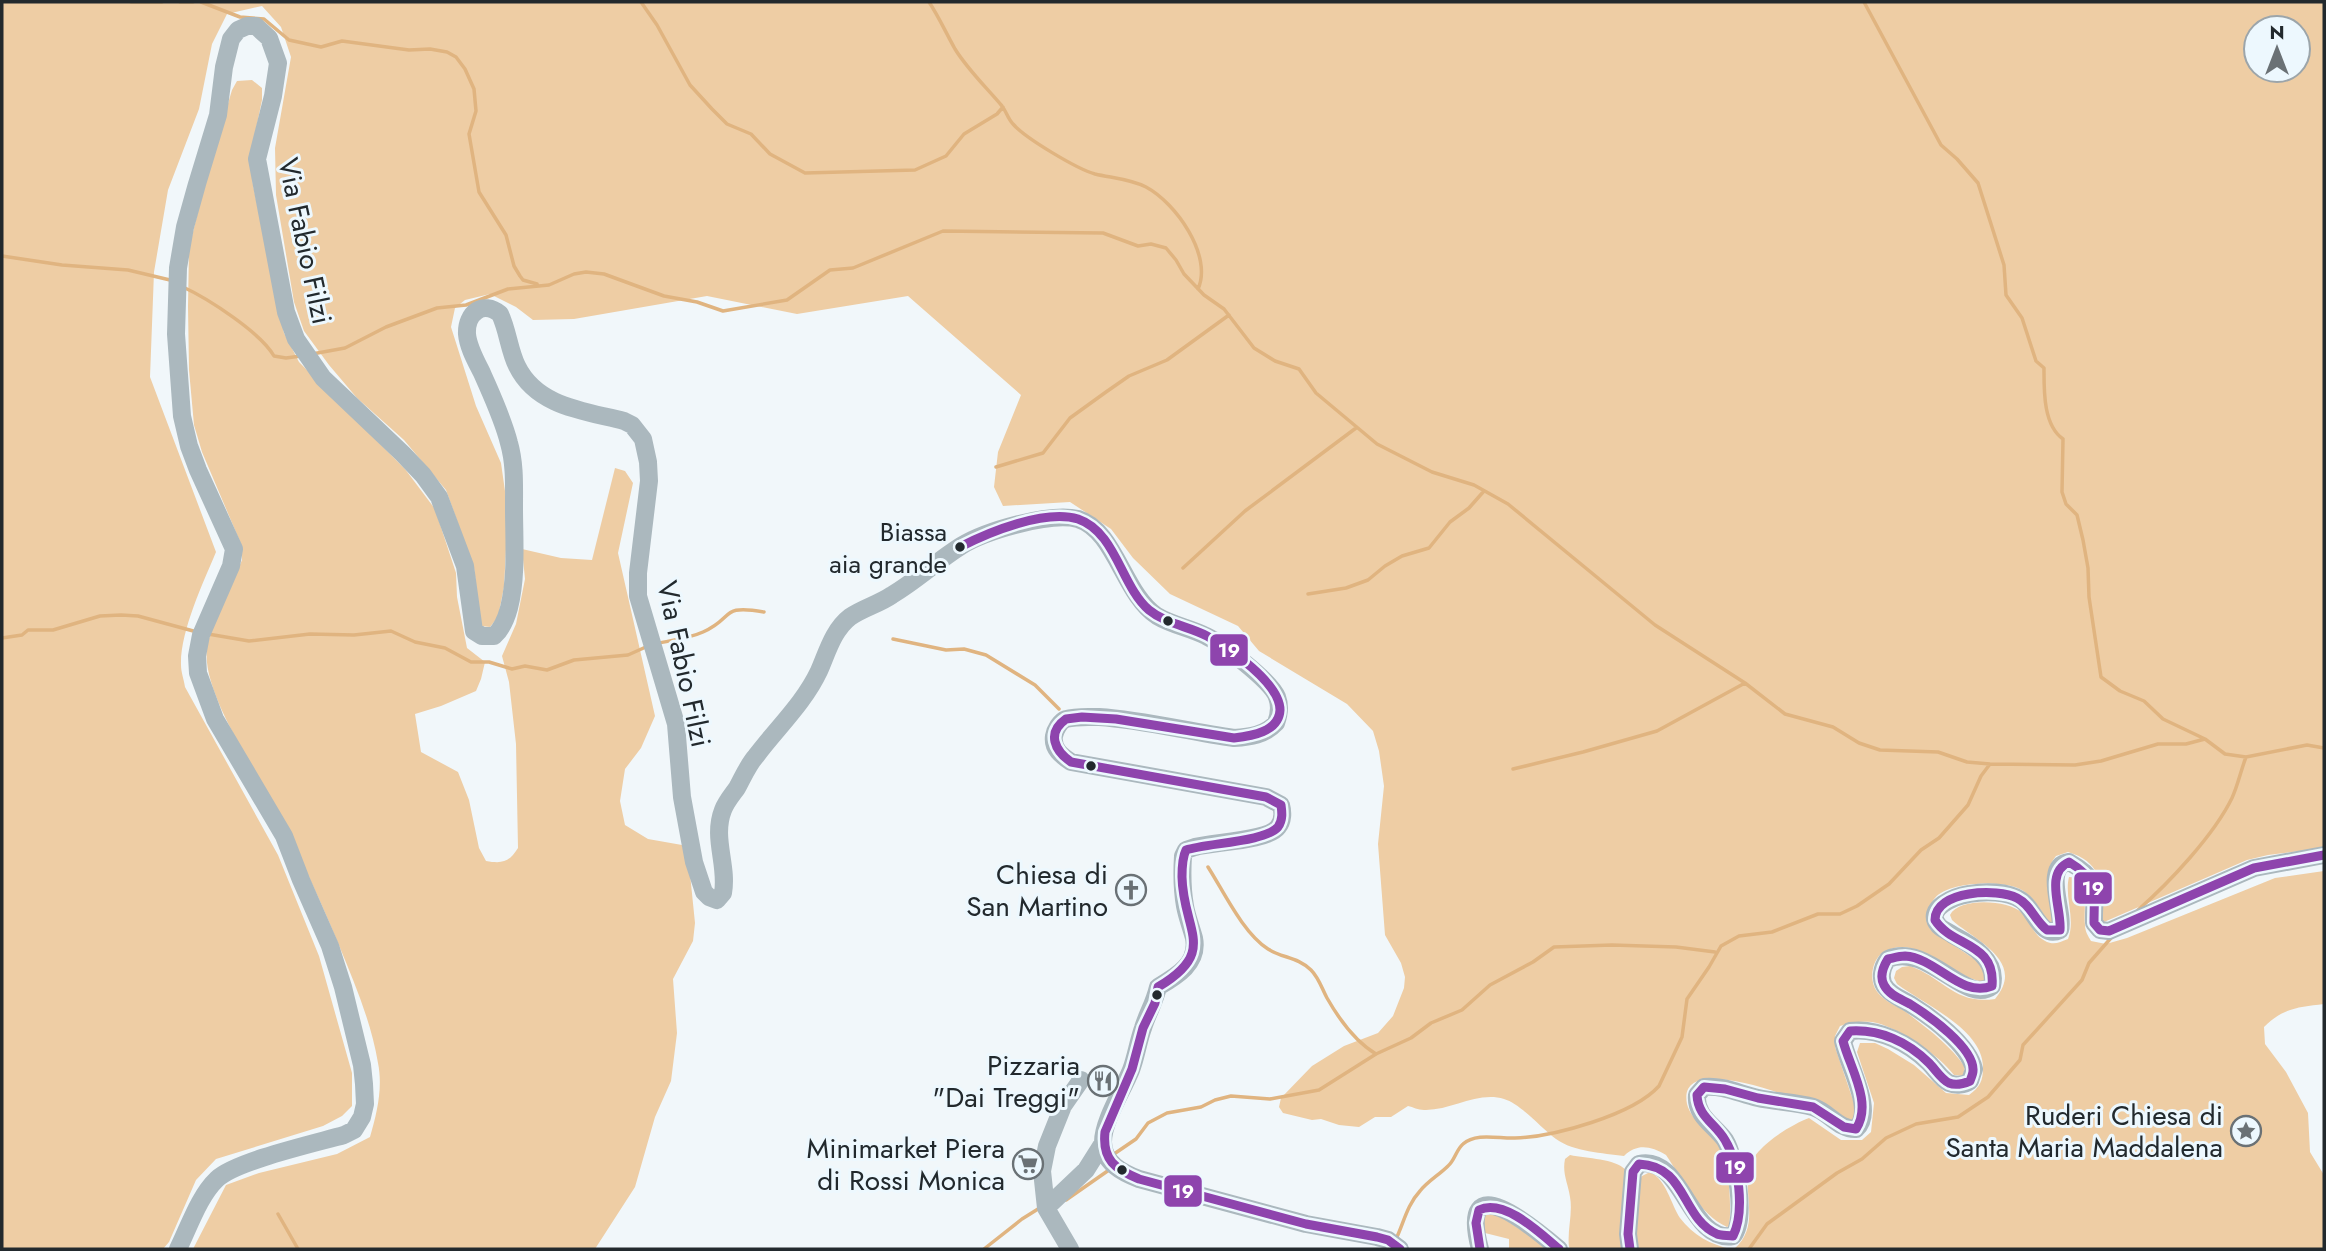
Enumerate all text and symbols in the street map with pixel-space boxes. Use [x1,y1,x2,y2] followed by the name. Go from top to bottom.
[2242,14,2312,84] north arrow
[2269,19,2285,46] text: N
[267,154,343,328] street label: Via Fabio Filzi
[829,513,947,583] place label: Biassa aia grande
[953,540,967,554] marker: Biassa aia grande
[646,577,722,751] street label: Via Fabio Filzi
[1161,614,1175,628] unlabelled marker
[1209,633,1249,667] line badge: 19
[1218,637,1240,664] text: 19
[1084,759,1098,773] unlabelled marker
[966,854,1108,927] place label: Chiesa di San Martino
[2073,871,2113,905] line badge: 19
[1114,873,1148,907] church icon: Chiesa di San Martino
[2082,875,2104,902] text: 19
[1150,988,1164,1002] unlabelled marker
[932,1045,1080,1118] place label: Pizzaria "Dai Treggi"
[1086,1064,1120,1098] restaurant icon: Pizzaria "Dai Treggi"
[1945,1095,2223,1168] place label: Ruderi Chiesa di Santa Maria Maddalena
[2229,1114,2263,1148] place icon: Ruderi Chiesa di Santa Maria Maddalena
[807,1128,1005,1201] place label: Minimarket Piera di Rossi Monica
[1011,1147,1045,1181] supermarket icon: Minimarket Piera di Rossi Monica
[1715,1151,1755,1184] line badge: 19
[1724,1154,1746,1181] text: 19
[1115,1163,1129,1177] unlabelled marker
[1163,1174,1203,1208] line badge: 19
[1172,1178,1194,1205] text: 19

